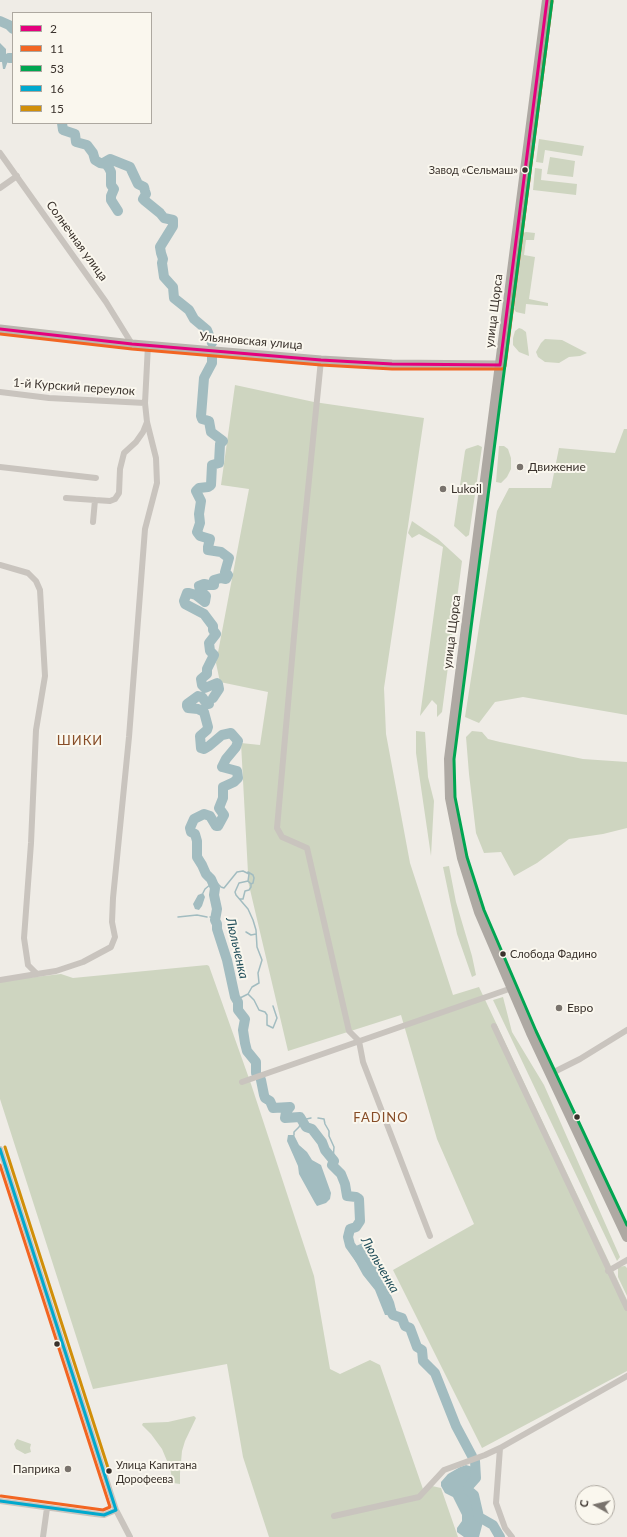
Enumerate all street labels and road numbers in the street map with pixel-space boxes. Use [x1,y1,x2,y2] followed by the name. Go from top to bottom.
[43,198,111,284] street label: Солнечная улица
[482,273,506,349] street label: улица Щорса
[199,329,303,353] street label: Ульяновская улица
[13,376,135,398] street label: 1-й Курский переулок
[440,594,464,670] street label: улица Щорса

